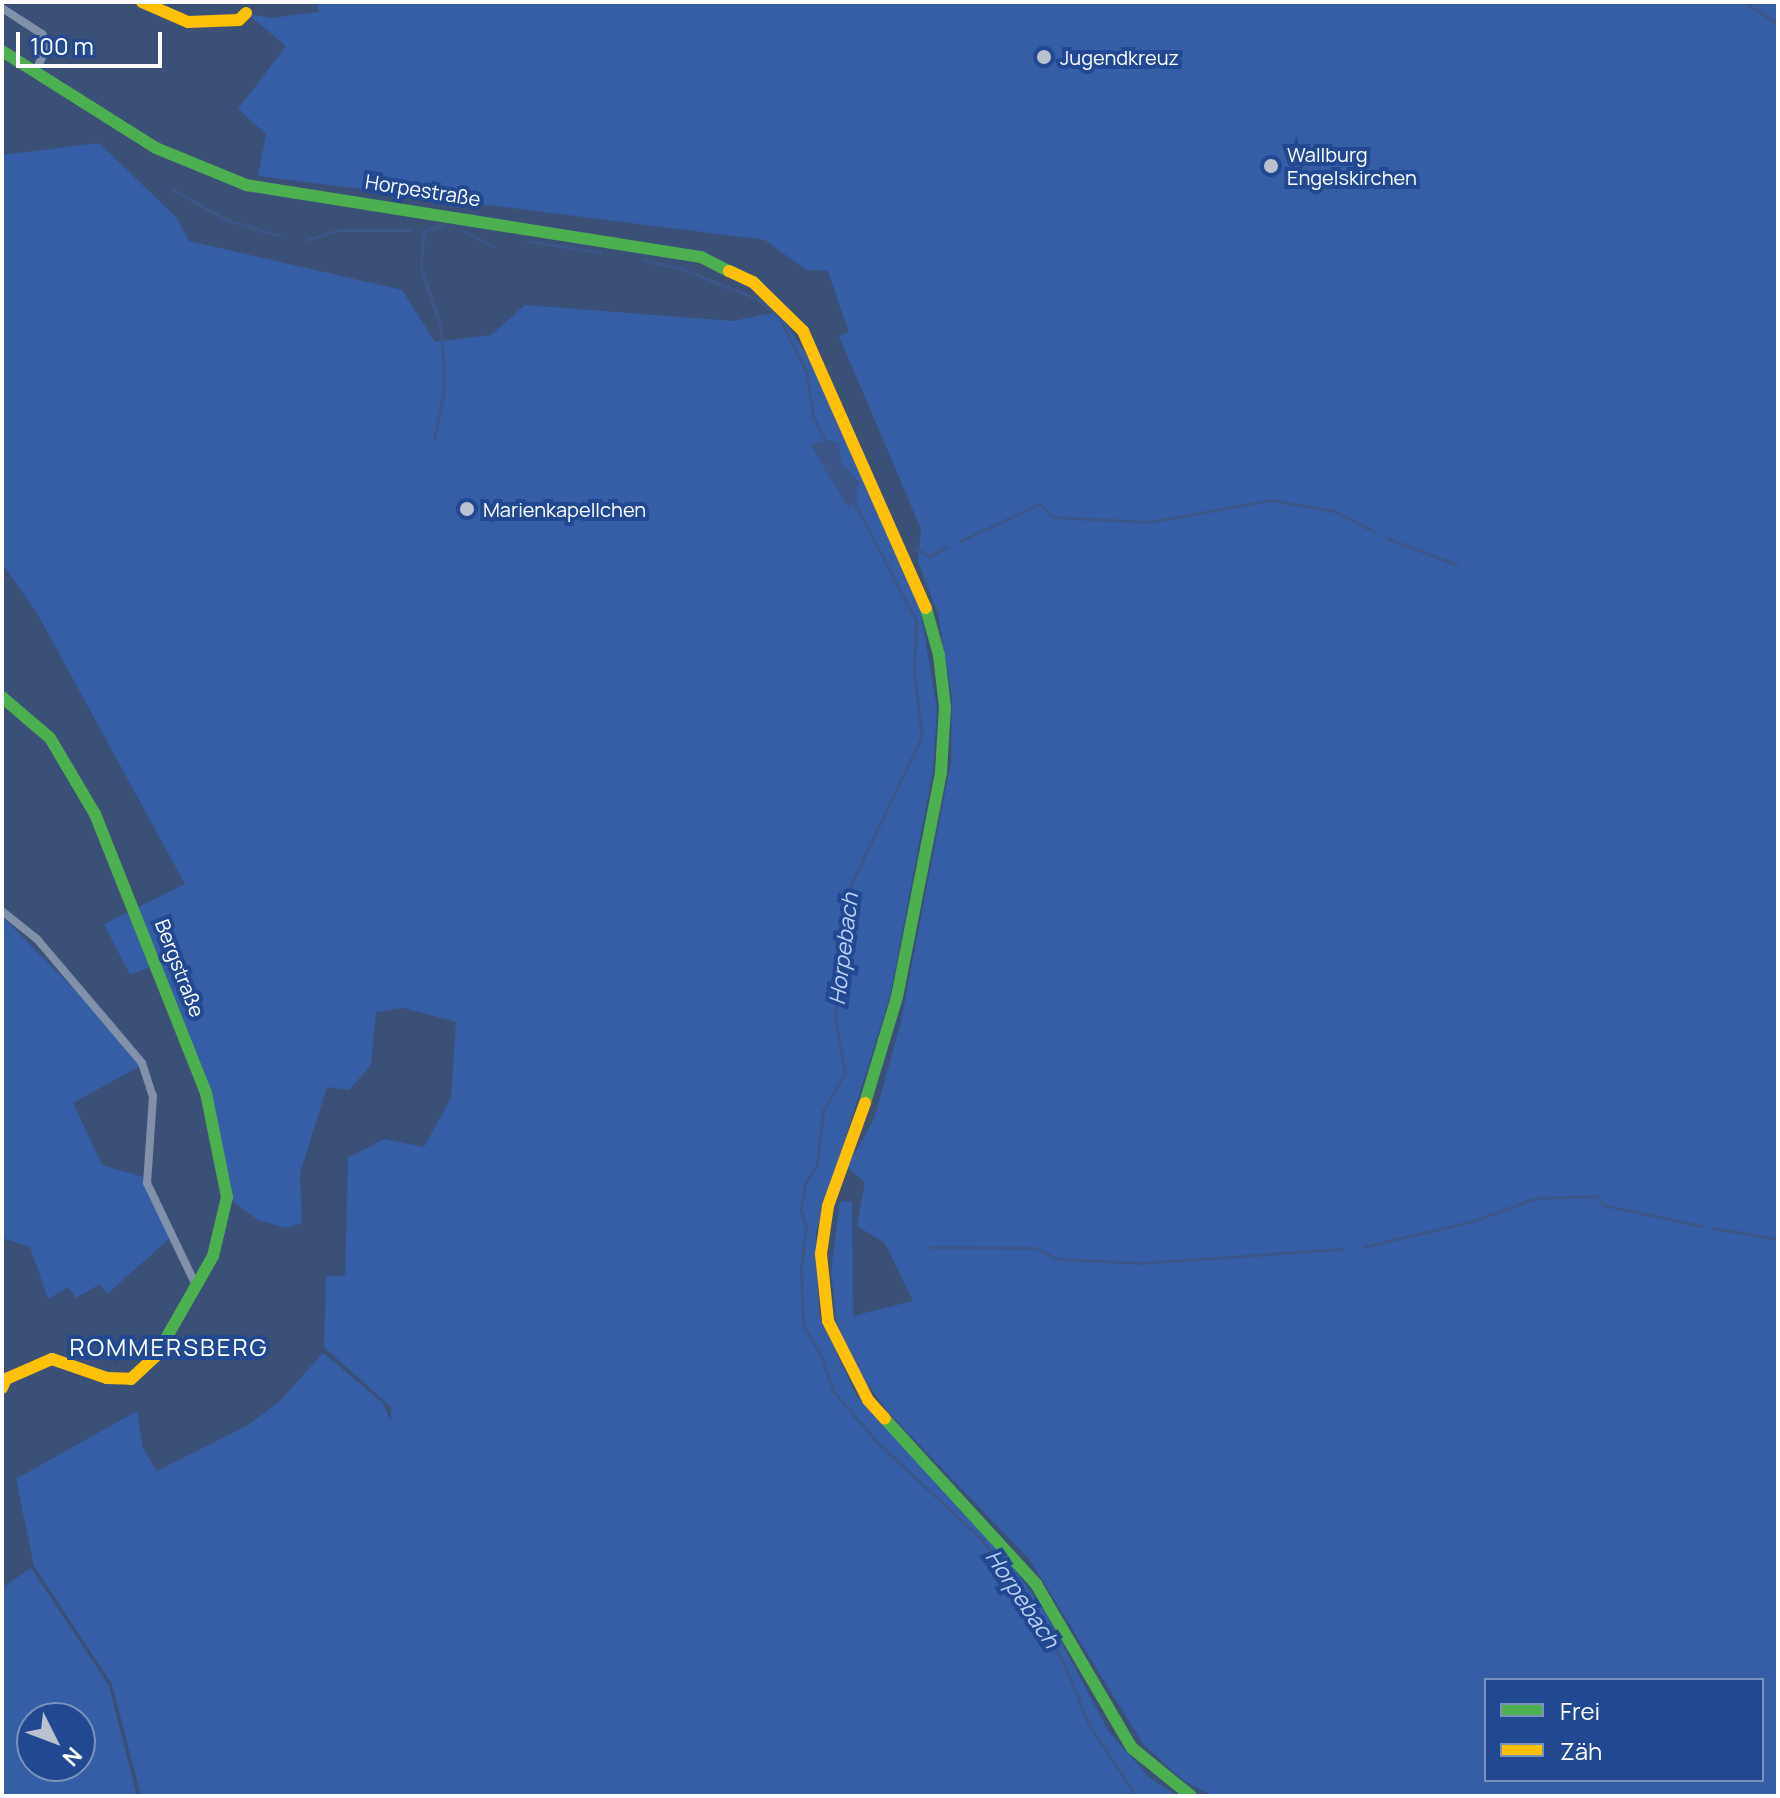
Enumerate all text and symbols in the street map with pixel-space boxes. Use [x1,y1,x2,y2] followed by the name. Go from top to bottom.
[20,16,166,66] scale bar
[30,29,94,62] text: 100 m
[1060,45,1179,69] place label: Jugendkreuz
[1035,48,1053,66] marker: Jugendkreuz
[1287,142,1417,189] place label: Wallburg Engelskirchen
[1262,157,1280,175] marker: Wallburg Engelskirchen
[364,169,482,211] street label: Horpestraße
[483,497,646,521] place label: Marienkapellchen
[458,500,476,518] marker: Marienkapellchen
[824,892,864,1006] water label: Horpebach
[150,916,210,1020] street label: Bergstraße
[70,1333,268,1361] district label: ROMMERSBERG
[980,1545,1064,1653] water label: Horpebach
[1484,1678,1764,1782] legend
[1560,1694,1600,1727] text: Frei
[16,1702,96,1782] north arrow
[1560,1734,1602,1767] text: Zäh
[56,1741,89,1773] text: N

